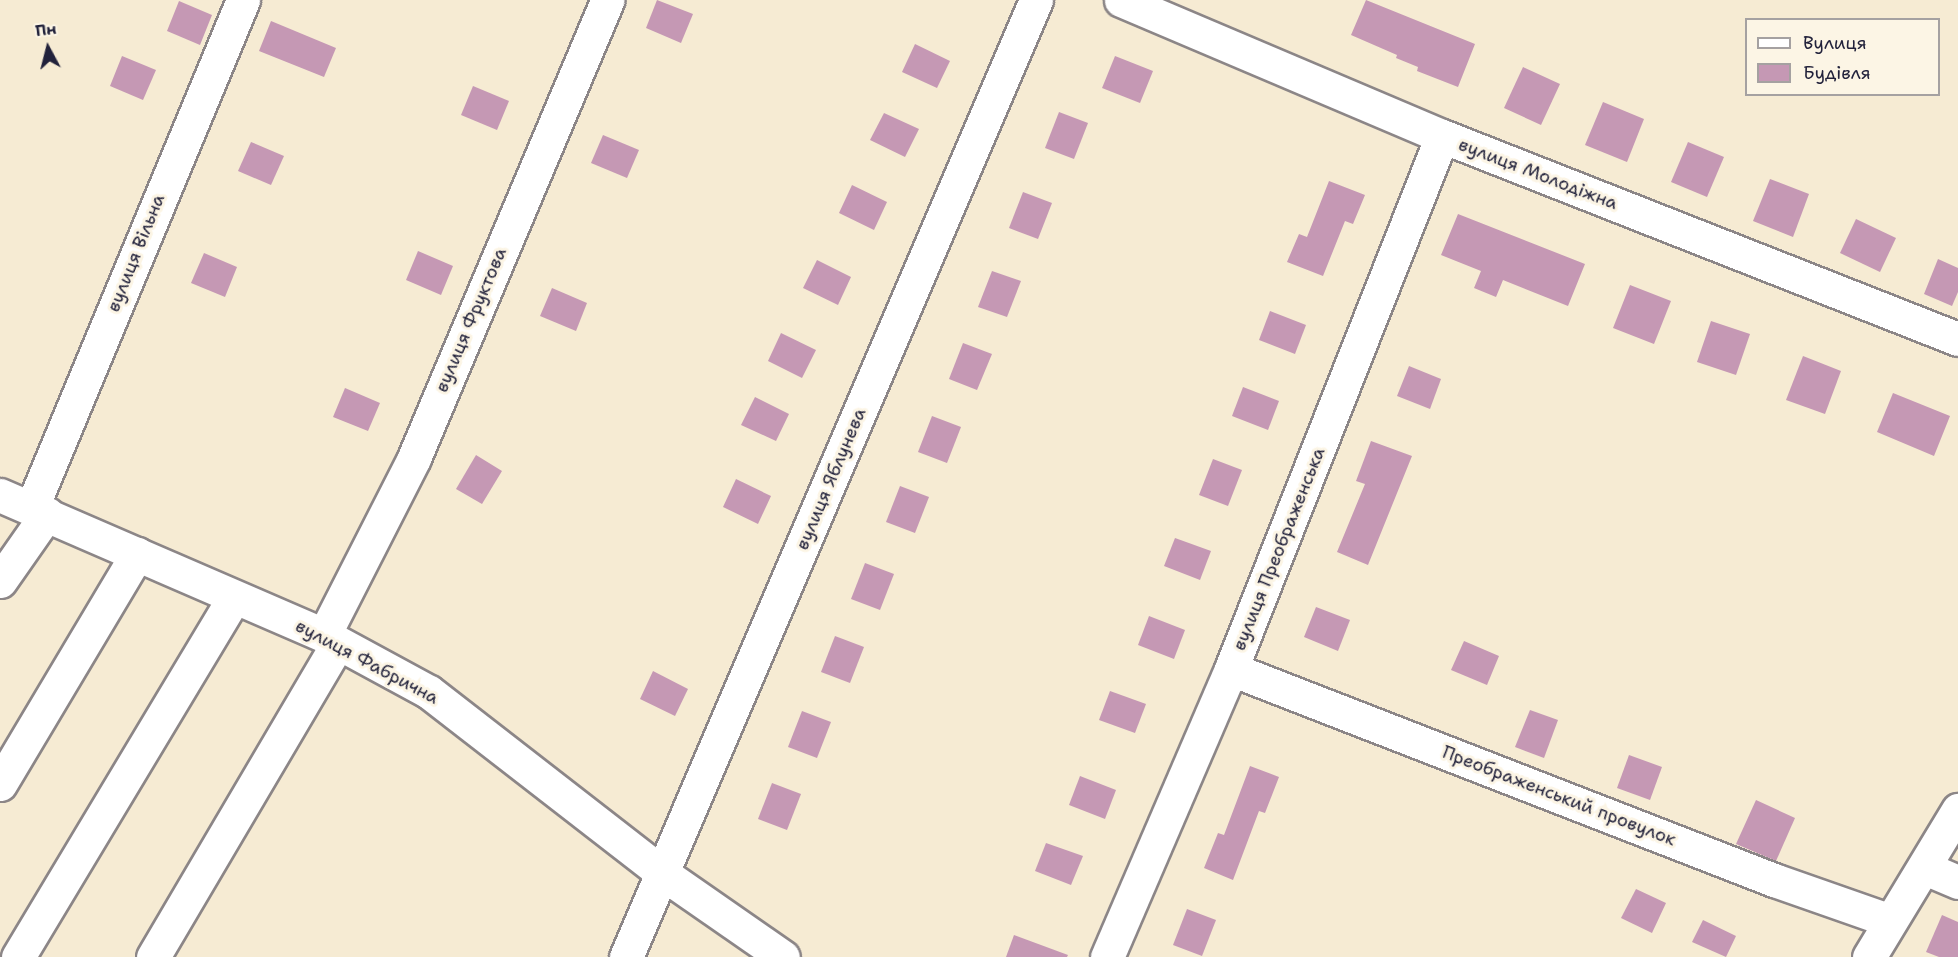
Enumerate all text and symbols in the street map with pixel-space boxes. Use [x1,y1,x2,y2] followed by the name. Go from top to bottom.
[18,18,78,78] north arrow
[34,18,58,41] text: Пн
[1745,18,1940,96] legend
[1803,31,1867,55] text: Вулиця
[1803,61,1871,85] text: Будівля
[1455,134,1621,214] street label: вулиця Молодіжна
[103,191,169,315] street label: вулиця Вільна
[431,244,511,396] street label: вулиця Фруктова
[791,405,871,553] street label: вулиця Яблунева
[1228,444,1330,654] street label: вулиця Преображенська
[292,615,442,709] street label: вулиця Фабрична
[1439,741,1679,851] street label: Преображенський провулок

